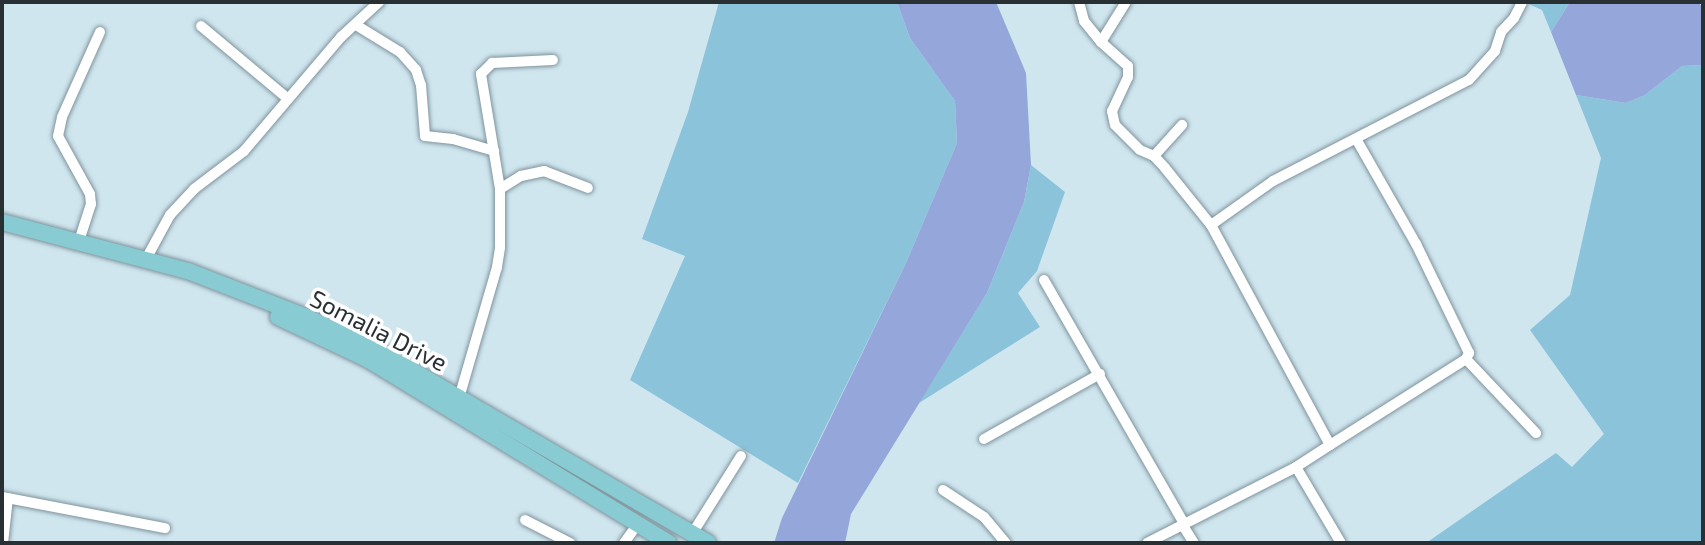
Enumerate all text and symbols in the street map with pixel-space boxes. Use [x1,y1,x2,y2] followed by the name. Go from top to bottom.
[306,283,452,377] street label: Somalia Drive

